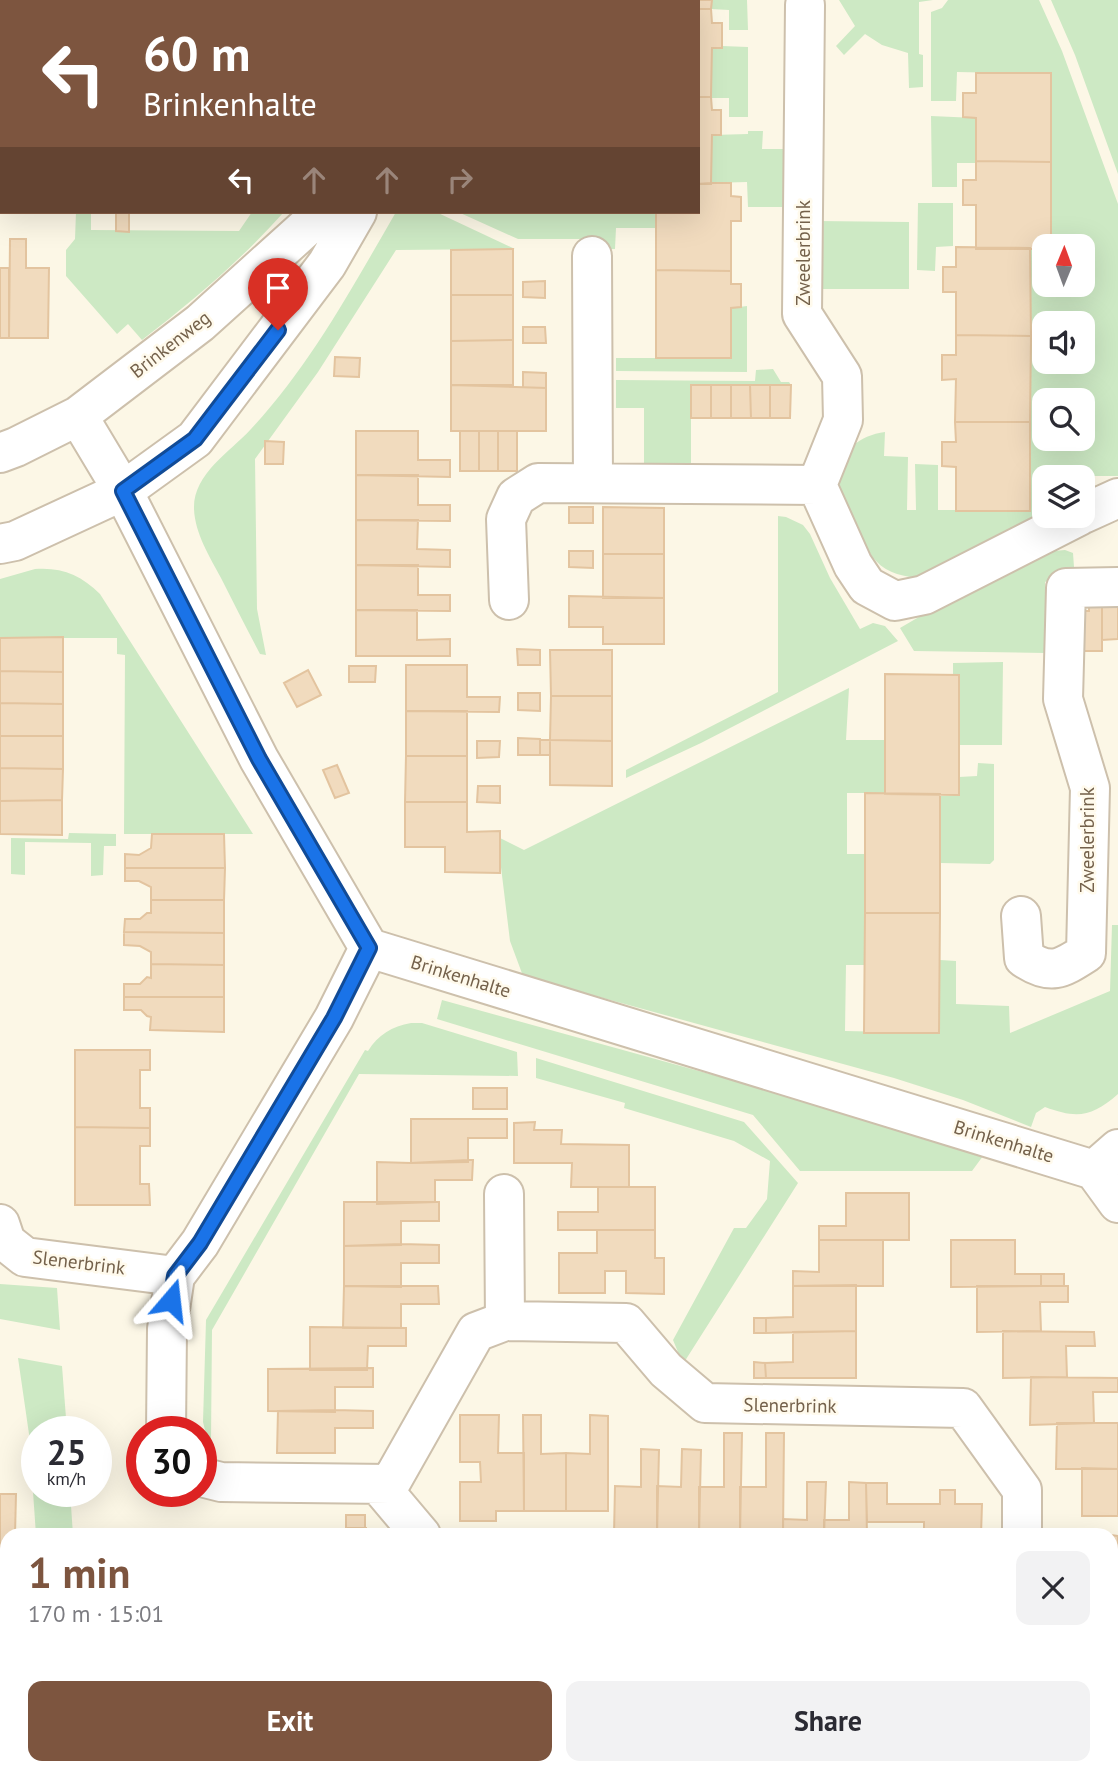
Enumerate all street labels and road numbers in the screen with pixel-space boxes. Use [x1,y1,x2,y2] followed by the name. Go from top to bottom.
[791,200,815,306] street label: Zweelerbrink
[125,305,215,383] street label: Brinkenweg
[1075,787,1099,893] street label: Zweelerbrink
[408,949,514,1003] street label: Brinkenhalte
[951,1114,1057,1168] street label: Brinkenhalte
[31,1244,127,1280] street label: Slenerbrink
[743,1392,837,1418] street label: Slenerbrink

